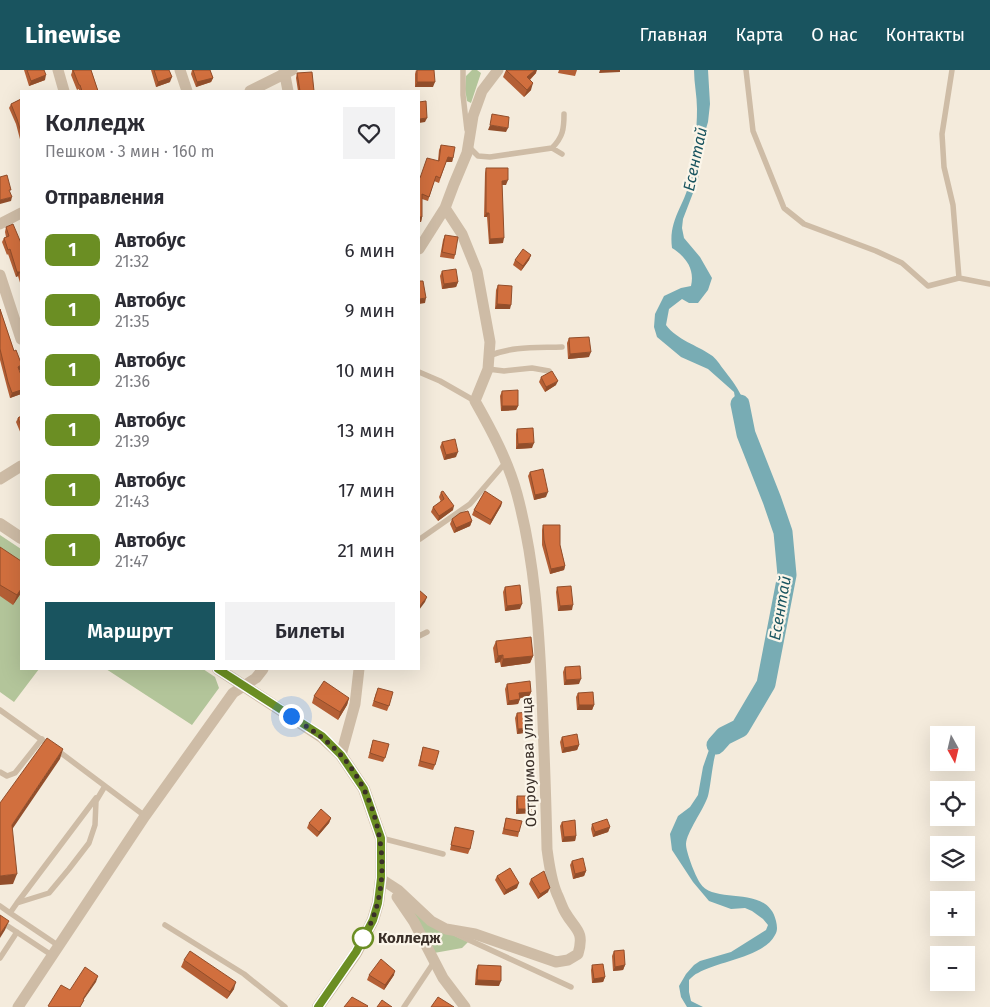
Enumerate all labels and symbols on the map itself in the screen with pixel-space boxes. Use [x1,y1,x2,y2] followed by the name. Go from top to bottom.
[679,125,711,193] water label: Есентай
[765,574,795,642] water label: Есентай
[518,697,540,827] street label: Остроумова улица
[279,704,304,729] your location
[930,726,975,771] north arrow
[352,927,374,949] marker: Колледж
[378,929,441,947] place label: Колледж

